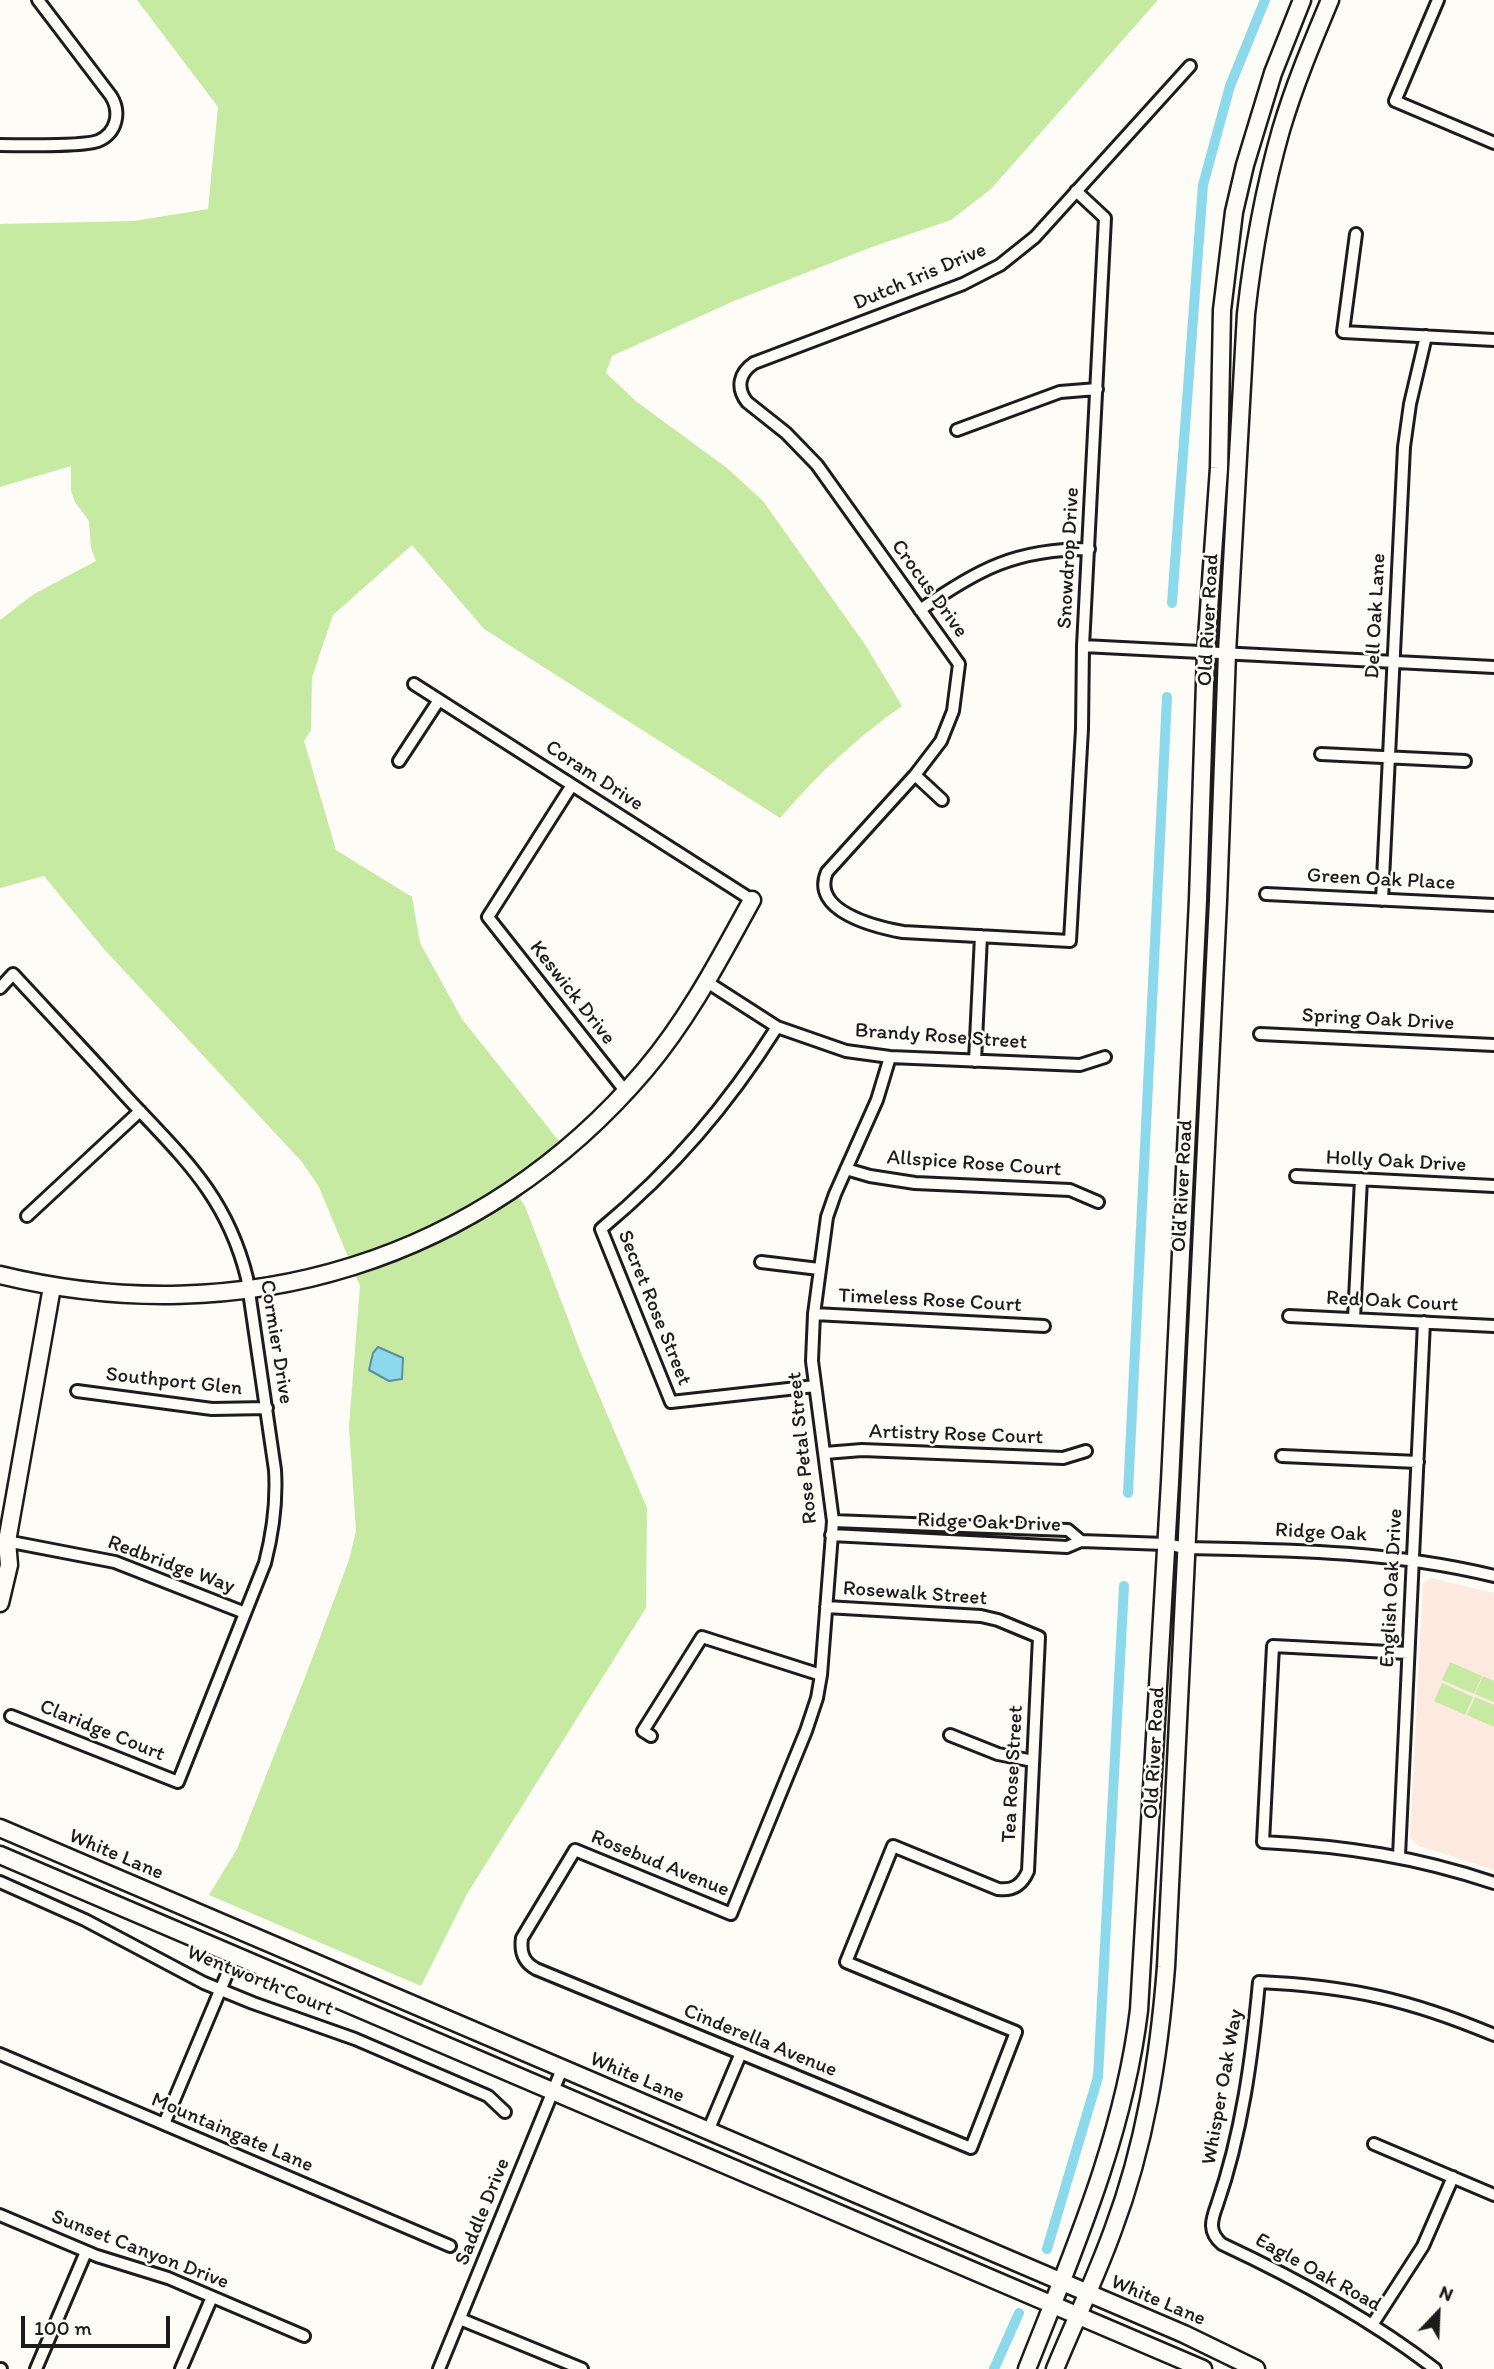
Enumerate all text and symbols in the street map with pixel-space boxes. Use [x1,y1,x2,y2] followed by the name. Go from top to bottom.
[850,238,990,316] street label: Dutch Iris Drive
[1053,487,1085,629] street label: Snowdrop Drive
[885,535,973,643] street label: Crocus Drive
[1193,553,1225,687] street label: Old River Road
[1360,553,1392,679] street label: Dell Oak Lane
[540,735,648,817] street label: Coram Drive
[1306,864,1456,896] street label: Green Oak Place
[524,936,620,1050] street label: Keswick Drive
[1301,1003,1455,1037] street label: Spring Oak Drive
[854,1018,1028,1056] street label: Brandy Rose Street
[1167,1119,1199,1253] street label: Old River Road
[886,1145,1062,1183] street label: Allspice Rose Court
[1325,1146,1467,1178] street label: Holly Oak Drive
[611,1227,697,1389] street label: Secret Rose Street
[254,1278,298,1406] street label: Cormier Drive
[838,1284,1022,1318] street label: Timeless Rose Court
[1325,1286,1459,1318] street label: Red Oak Court
[105,1362,243,1402] street label: Southport Glen
[782,1371,824,1525] street label: Rose Petal Street
[869,1419,1043,1451] street label: Artistry Rose Court
[917,1508,1061,1538] street label: Ridge Oak Drive
[1375,1508,1409,1668] street label: English Oak Drive
[1274,1518,1368,1548] street label: Ridge Oak
[104,1530,238,1600] street label: Redbridge Way
[842,1576,988,1612] street label: Rosewalk Street
[1139,1686,1171,1820] street label: Old River Road
[36,1694,168,1768] street label: Claridge Court
[997,1705,1029,1843] street label: Tea Rose Street
[65,1824,167,1886] street label: White Lane
[587,1825,733,1903] street label: Rosebud Avenue
[183,1940,337,2022] street label: Wentworth Court
[679,1999,841,2083] street label: Cinderella Avenue
[1197,2007,1249,2167] street label: Whisper Oak Way
[586,2047,688,2109] street label: White Lane
[147,2087,317,2179] street label: Mountaingate Lane
[450,2155,516,2269] street label: Saddle Drive
[48,2205,232,2295] street label: Sunset Canyon Drive
[1250,2228,1386,2318] street label: Eagle Oak Road
[1107,2270,1209,2332] street label: White Lane
[1403,2278,1473,2348] north arrow
[1436,2280,1457,2306] text: N
[24,2302,173,2346] scale bar
[34,2315,92,2340] text: 100 m

